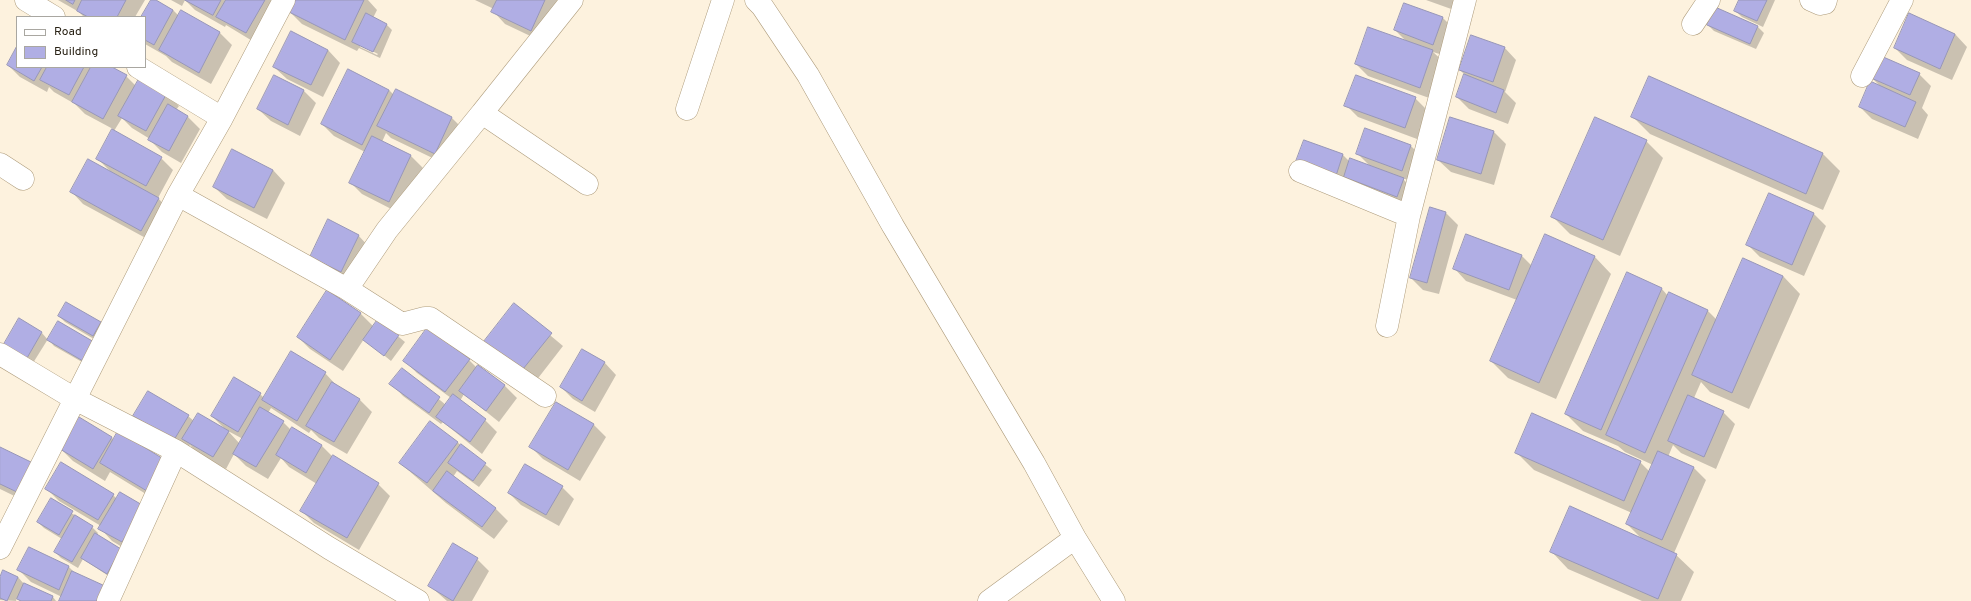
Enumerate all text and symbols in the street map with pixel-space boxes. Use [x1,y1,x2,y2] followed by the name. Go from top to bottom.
[16,16,146,68] legend
[54,24,82,40] text: Road
[54,44,98,60] text: Building

